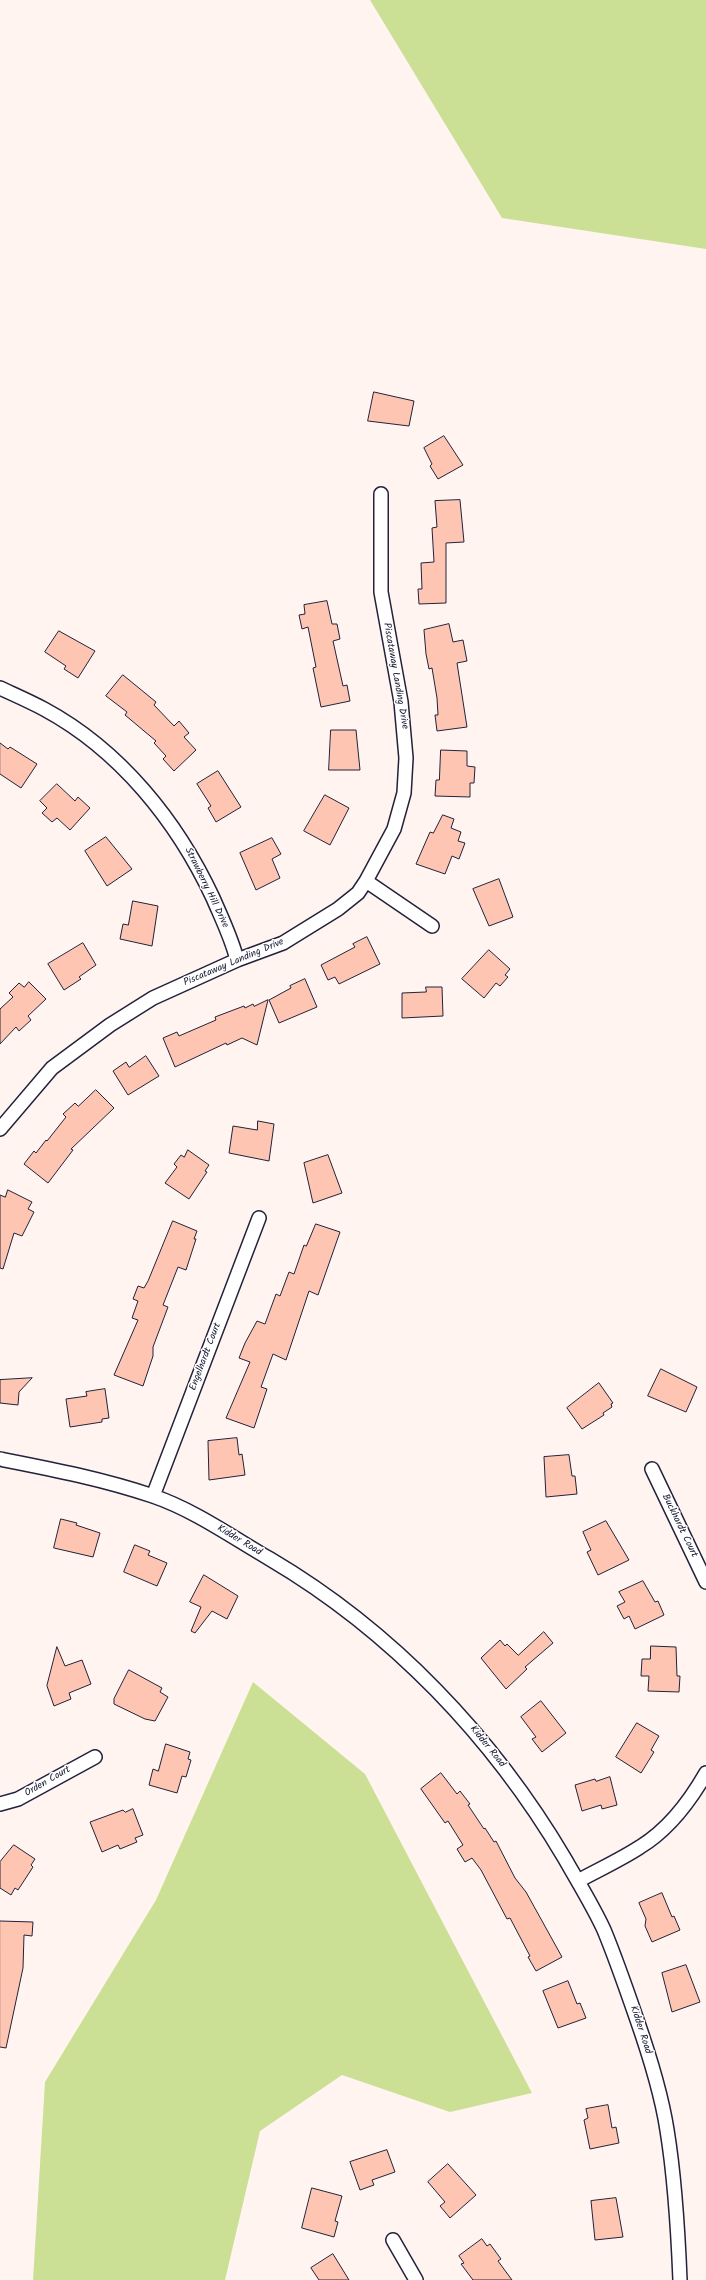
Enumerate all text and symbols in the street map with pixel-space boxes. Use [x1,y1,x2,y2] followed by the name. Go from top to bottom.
[380,622,410,730] street label: Piscataway Landing Drive
[181,846,231,930] street label: Strawberry Hill Drive
[182,936,286,990] street label: Piscataway Landing Drive
[188,1321,224,1393] street label: Engelhardt Court
[658,1492,700,1560] street label: Buckhardt Court
[214,1523,264,1559] street label: Kidder Road
[467,1724,507,1770] street label: Kidder Road
[23,1764,73,1800] street label: Orden Court
[627,2004,653,2056] street label: Kidder Road

